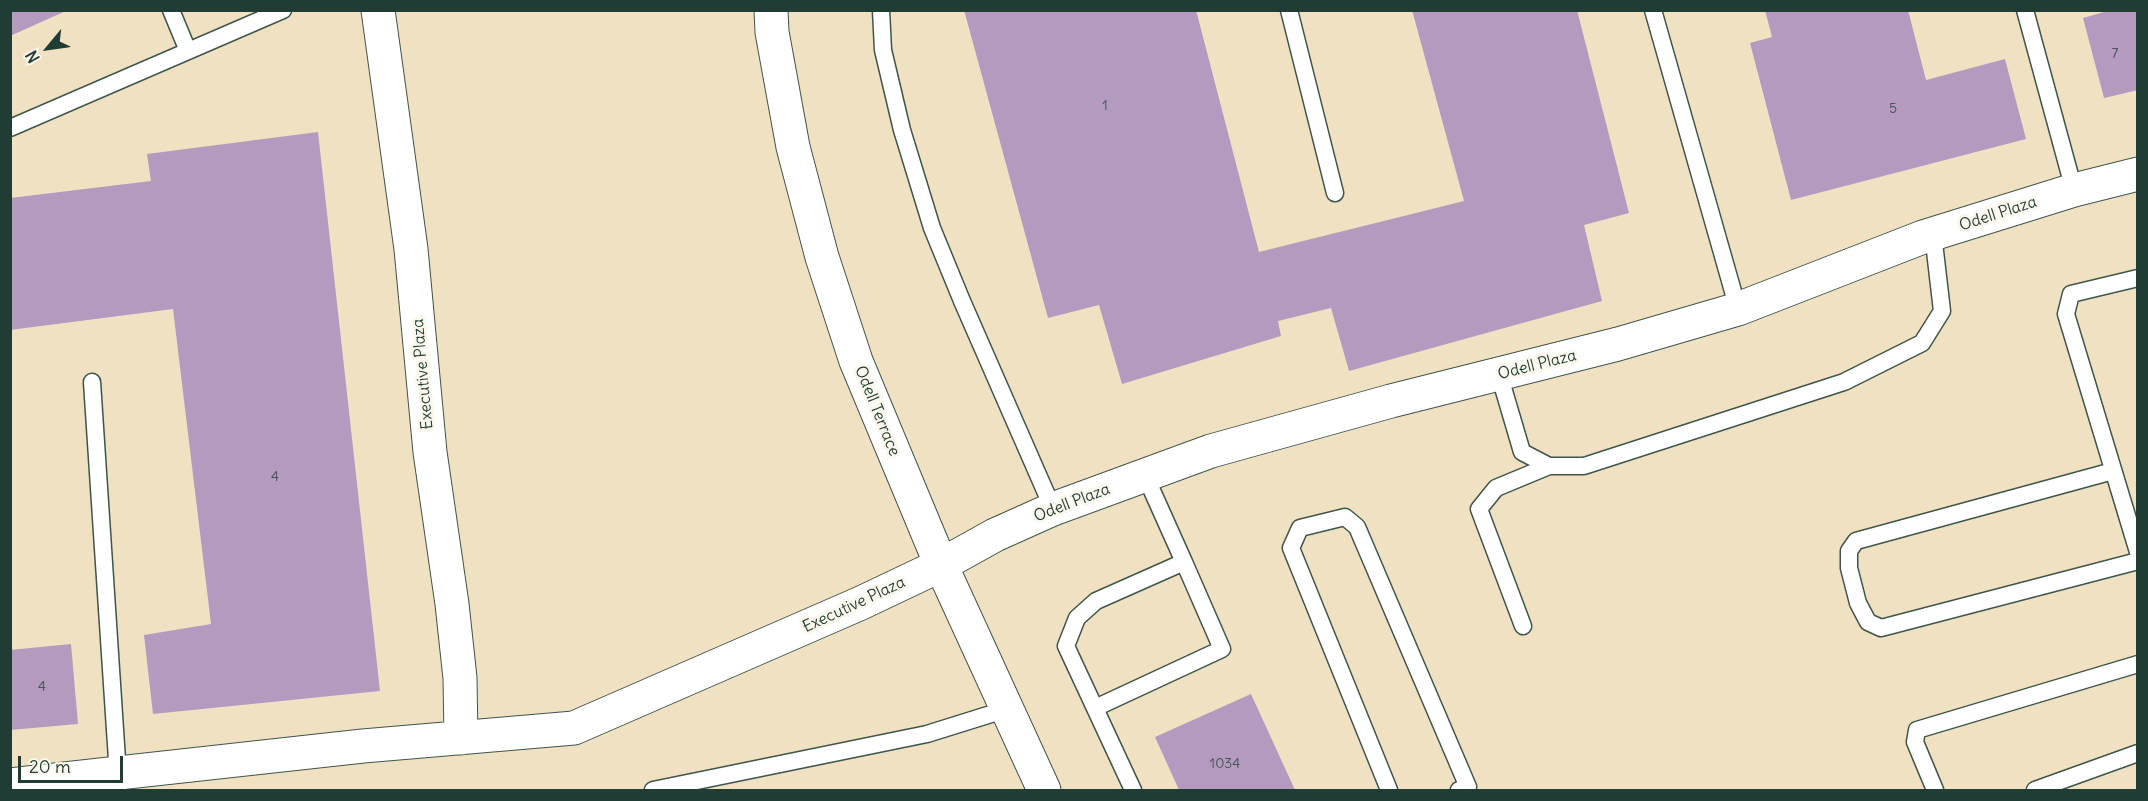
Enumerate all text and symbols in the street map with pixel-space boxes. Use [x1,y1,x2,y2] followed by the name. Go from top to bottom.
[18,18,78,78] north arrow
[2112,46,2118,62] house number: 7
[21,47,44,66] text: N
[1102,98,1108,114] house number: 1
[1889,101,1897,117] house number: 5
[1957,192,2039,236] street label: Odell Plaza
[409,318,437,430] street label: Executive Plaza
[1496,346,1578,384] street label: Odell Plaza
[850,363,904,459] street label: Odell Terrace
[271,469,279,485] house number: 4
[1031,480,1113,526] street label: Odell Plaza
[800,573,908,637] street label: Executive Plaza
[38,679,46,695] house number: 4
[21,744,126,782] scale bar
[29,755,71,778] text: 20 m
[1210,756,1240,772] house number: 1034

